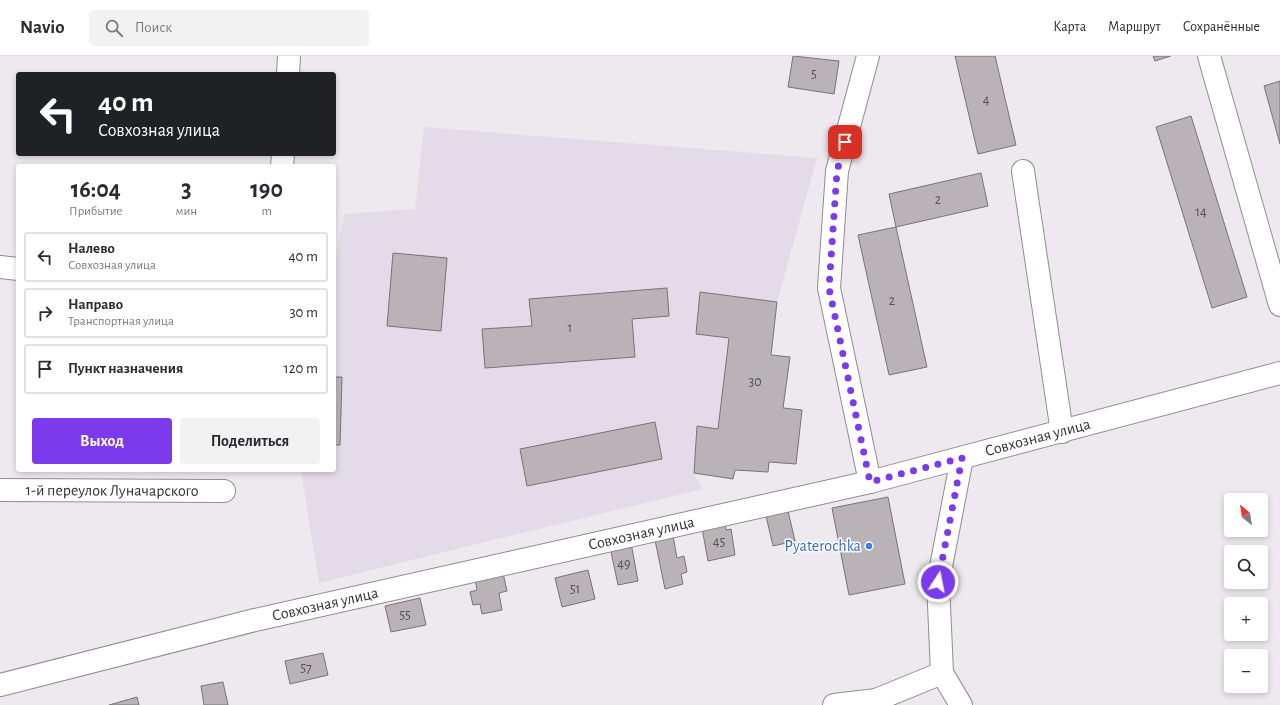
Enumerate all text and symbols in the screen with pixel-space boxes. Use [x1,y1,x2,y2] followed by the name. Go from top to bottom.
[89,10,369,46] search box
[103,17,125,39] icon: search
[20,18,65,37] text: Navio
[135,20,172,35] text: Поиск
[1053,20,1086,34] text: Карта
[1108,20,1161,34] text: Маршрут
[1183,20,1260,34] text: Сохранённые
[811,67,817,81] house number: 5
[32,88,84,140] icon: left
[98,89,154,117] text: 40 m
[983,93,990,107] house number: 4
[98,122,220,140] text: Совхозная улица
[828,125,862,159] pin
[834,131,856,153] icon: arrive
[71,178,121,202] text: 16:04
[181,178,192,202] text: 3
[250,178,283,202] text: 190
[935,193,941,207] house number: 2
[69,205,123,218] text: Прибытие
[176,205,197,218] text: мин
[261,205,272,218] text: m
[1195,205,1207,219] house number: 14
[68,241,115,256] text: Налево
[34,246,56,268] icon: left
[288,249,318,264] text: 40 m
[68,259,156,272] text: Совхозная улица
[889,294,895,308] house number: 2
[68,297,123,312] text: Направо
[34,302,56,324] icon: right
[289,305,318,320] text: 30 m
[68,315,174,328] text: Транспортная улица
[568,321,572,335] house number: 1
[34,358,56,380] icon: arrive
[68,361,183,376] text: Пункт назначения
[284,361,318,376] text: 120 m
[748,375,762,389] house number: 30
[983,416,1092,459] street label: Совхозная улица
[32,418,172,464] button: Выход
[180,418,320,464] button: Поделиться
[25,482,199,500] street label: 1-й переулок Луначарского
[1224,493,1268,537] north arrow
[1224,493,1268,693] map controls
[587,514,696,553] street label: Совхозная улица
[713,535,725,549] house number: 45
[785,538,861,555] place label: Pyaterochka
[864,541,874,551] marker: Pyaterochka
[1224,545,1268,589] button: search
[617,557,631,571] house number: 49
[917,561,959,603] position arrow
[570,582,580,596] house number: 51
[270,585,380,624] street label: Совхозная улица
[1224,597,1268,641] button: +
[399,608,411,622] house number: 55
[1224,649,1268,693] button: −
[300,661,312,675] house number: 57

